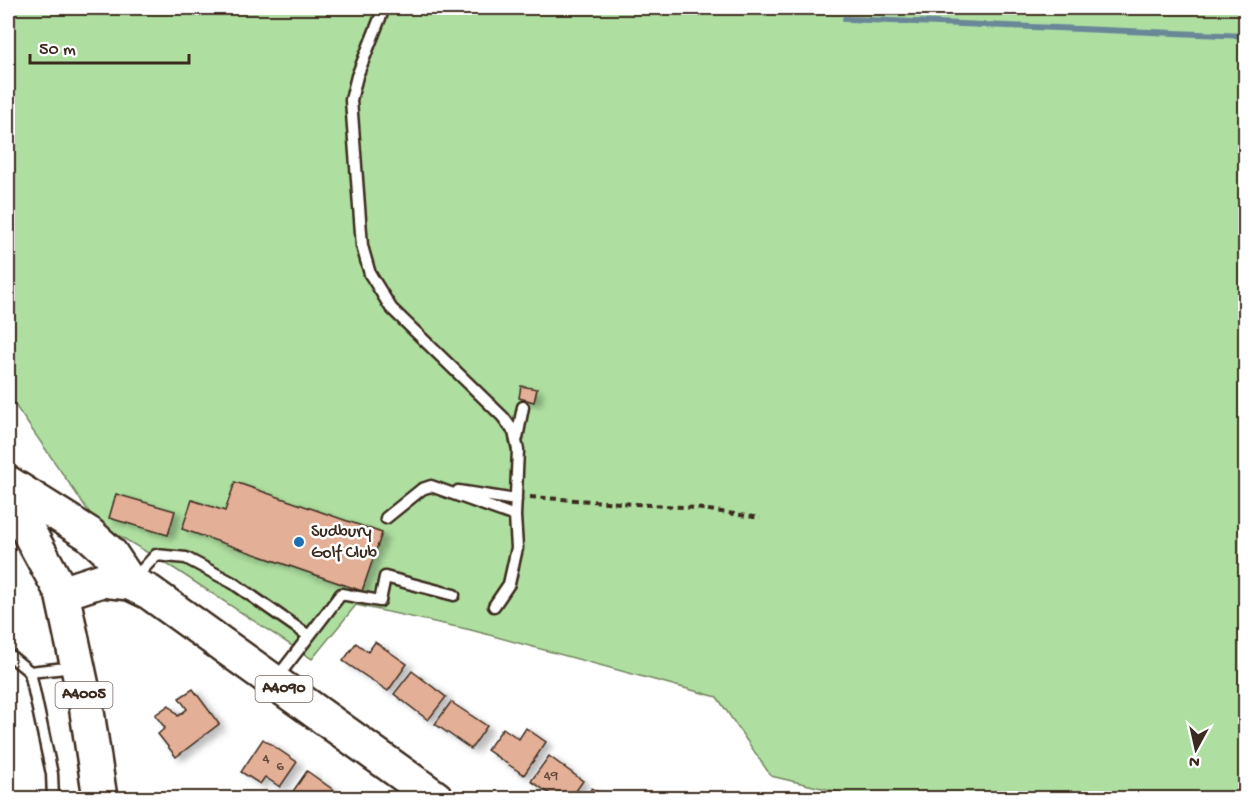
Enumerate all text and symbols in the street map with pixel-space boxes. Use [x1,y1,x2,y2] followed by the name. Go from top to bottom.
[30,27,189,65] scale bar
[39,40,76,61] text: 50 m
[311,522,378,564] place label: Sudbury Golf Club
[292,535,306,549] marker: Sudbury Golf Club
[256,676,312,702] road number: A4090
[56,682,112,708] road number: A4005
[1166,719,1226,779] north arrow
[262,750,270,768] house number: 4
[1187,750,1201,771] text: N
[276,758,284,776] house number: 6
[544,767,559,785] house number: 49

